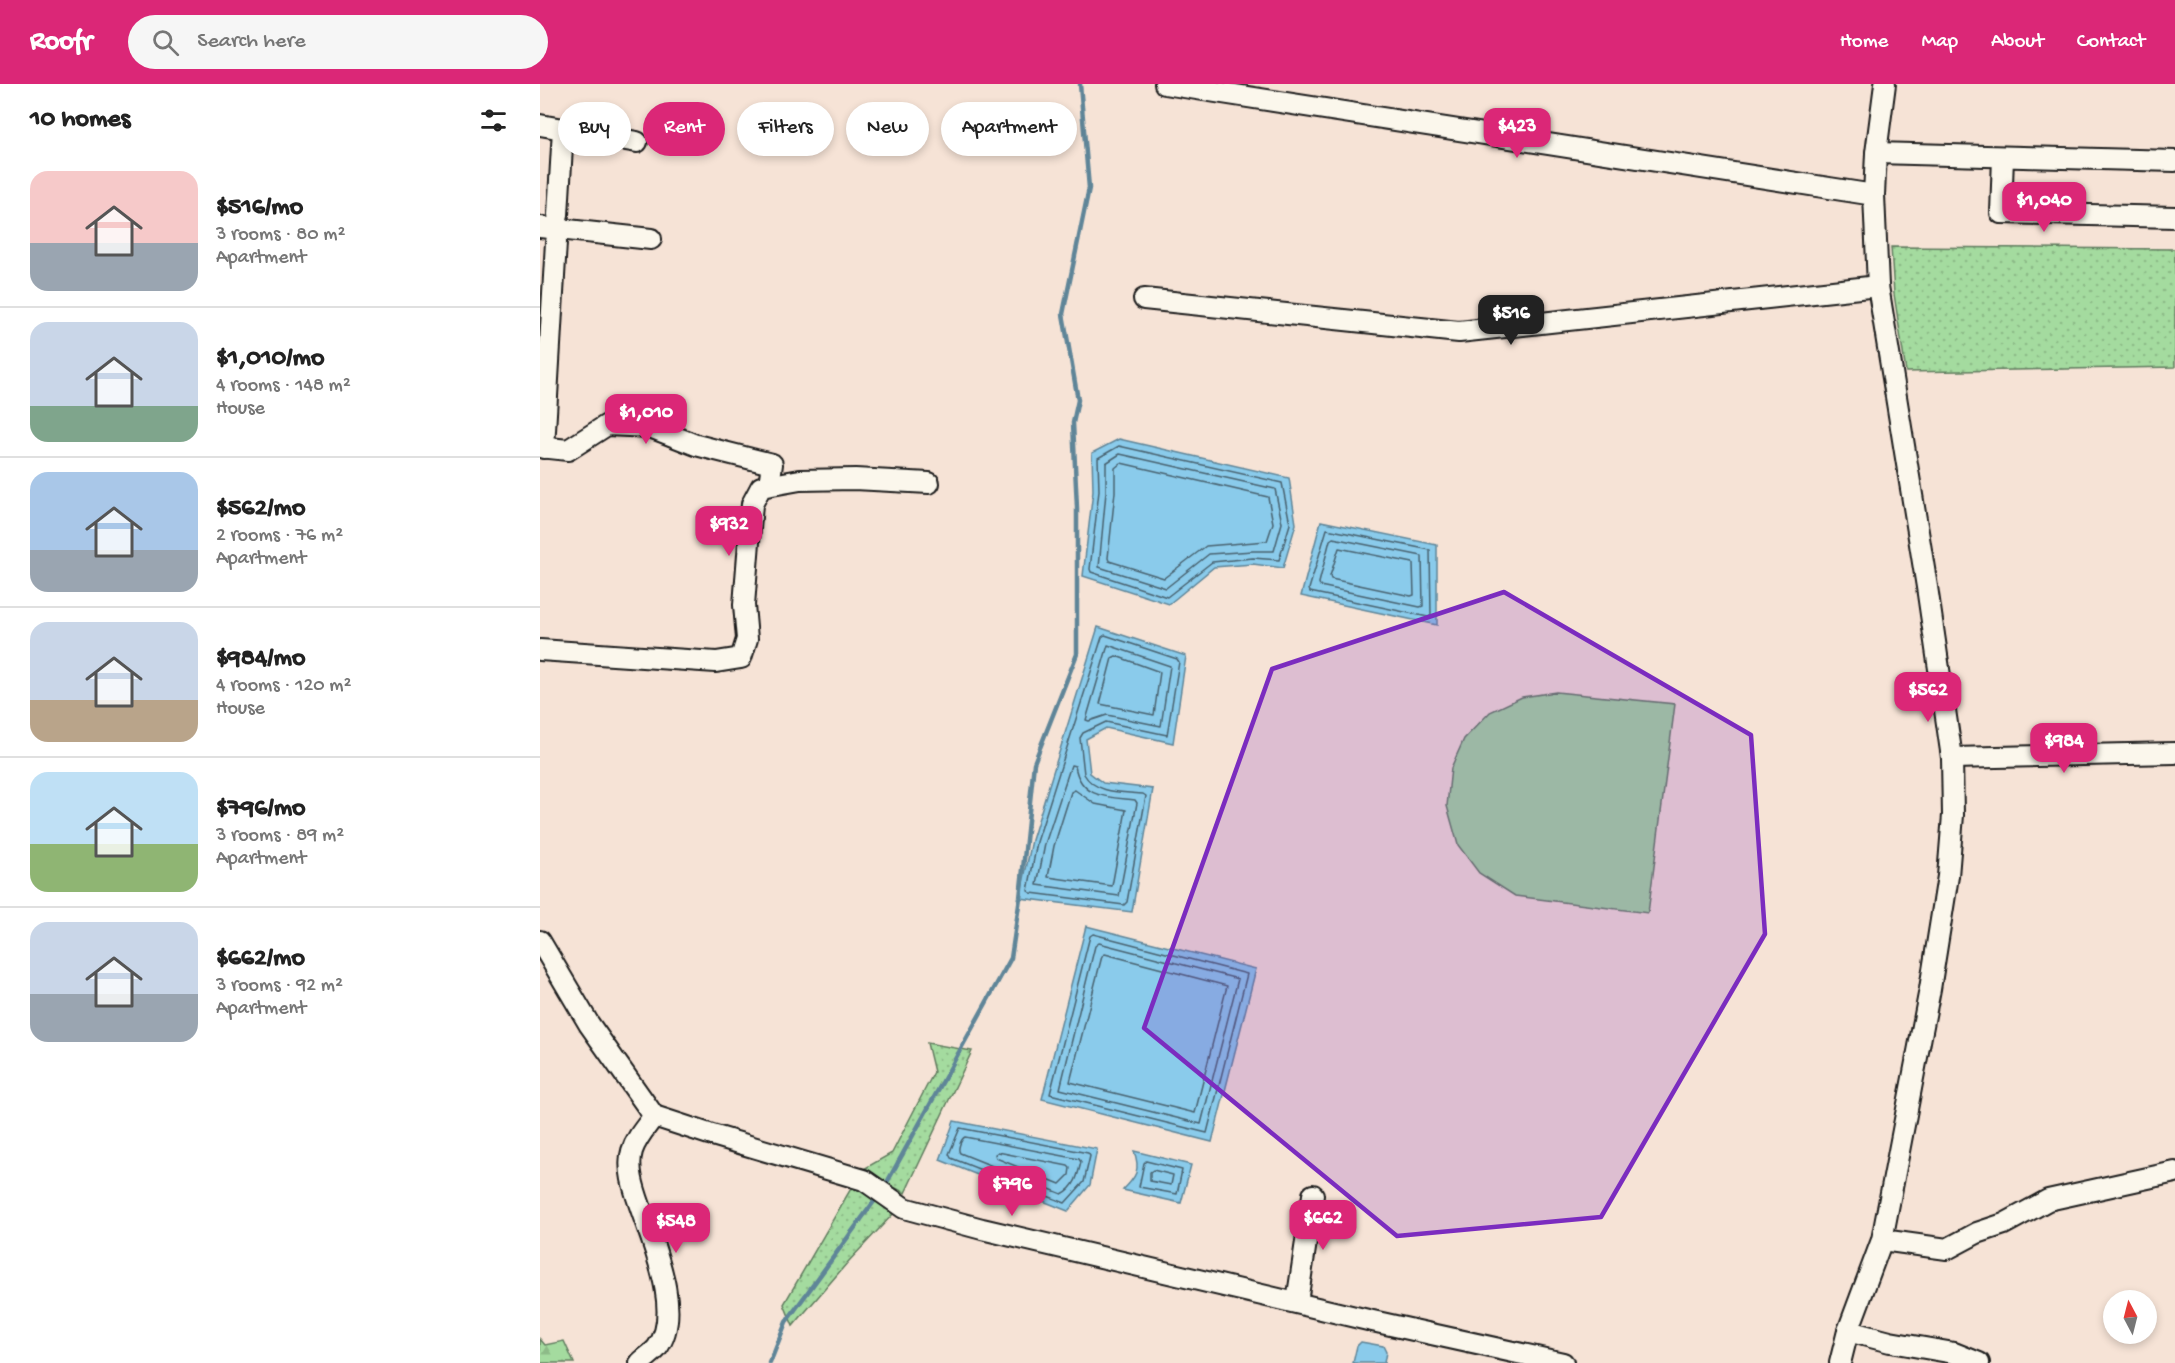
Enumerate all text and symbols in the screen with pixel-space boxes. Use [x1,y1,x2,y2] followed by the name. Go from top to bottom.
[128,15,548,69] search box
[30,26,92,59] text: Roofr
[149,26,182,59] icon: search
[197,29,306,55] text: Search here
[1840,30,1888,55] text: Home
[1921,30,1958,55] text: Map
[1991,30,2044,55] text: About
[2077,30,2145,55] text: Contact
[558,102,631,156] chip: Buy
[643,102,725,156] chip: Rent
[737,102,834,156] chip: Filters
[846,102,929,156] chip: New
[941,102,1077,156] chip: Apartment
[477,104,510,137] icon: filters
[30,105,130,136] text: 10 homes
[1481,108,1553,159] pin: $423
[1498,116,1536,139] text: $423
[1995,182,2093,233] pin: $1,040
[2016,190,2072,213] text: $1,040
[216,193,303,224] text: $516/mo
[78,195,150,267] icon: home
[216,224,345,247] text: 3 rooms · 80 m²
[216,247,306,270] text: Apartment
[1475,295,1547,346] pin: $516
[1492,303,1530,326] text: $516
[216,344,325,375] text: $1,010/mo
[78,346,150,418] icon: home
[216,375,351,398] text: 4 rooms · 148 m²
[597,394,695,445] pin: $1,010
[216,398,265,421] text: House
[619,402,673,425] text: $1,010
[216,494,305,525] text: $562/mo
[78,496,150,568] icon: home
[693,506,765,557] pin: $932
[709,514,749,537] text: $932
[216,525,343,548] text: 2 rooms · 76 m²
[216,548,306,571] text: Apartment
[216,644,305,675] text: $984/mo
[78,646,150,718] icon: home
[1892,672,1964,723] pin: $562
[216,675,351,698] text: 4 rooms · 120 m²
[1908,680,1948,703] text: $562
[216,698,265,721] text: House
[2028,723,2100,774] pin: $984
[2044,731,2084,754] text: $984
[216,794,306,825] text: $796/mo
[78,796,150,868] icon: home
[216,825,344,848] text: 3 rooms · 89 m²
[216,848,306,871] text: Apartment
[216,944,305,975] text: $662/mo
[78,946,150,1018] icon: home
[216,975,343,998] text: 3 rooms · 92 m²
[216,998,306,1021] text: Apartment
[976,1166,1048,1217] pin: $796
[992,1174,1032,1197] text: $796
[1287,1200,1359,1251] pin: $662
[640,1203,712,1254] pin: $548
[1303,1208,1343,1231] text: $662
[656,1211,696,1234] text: $548
[2103,1290,2157,1344] north arrow
[2103,1290,2157,1344] map controls

